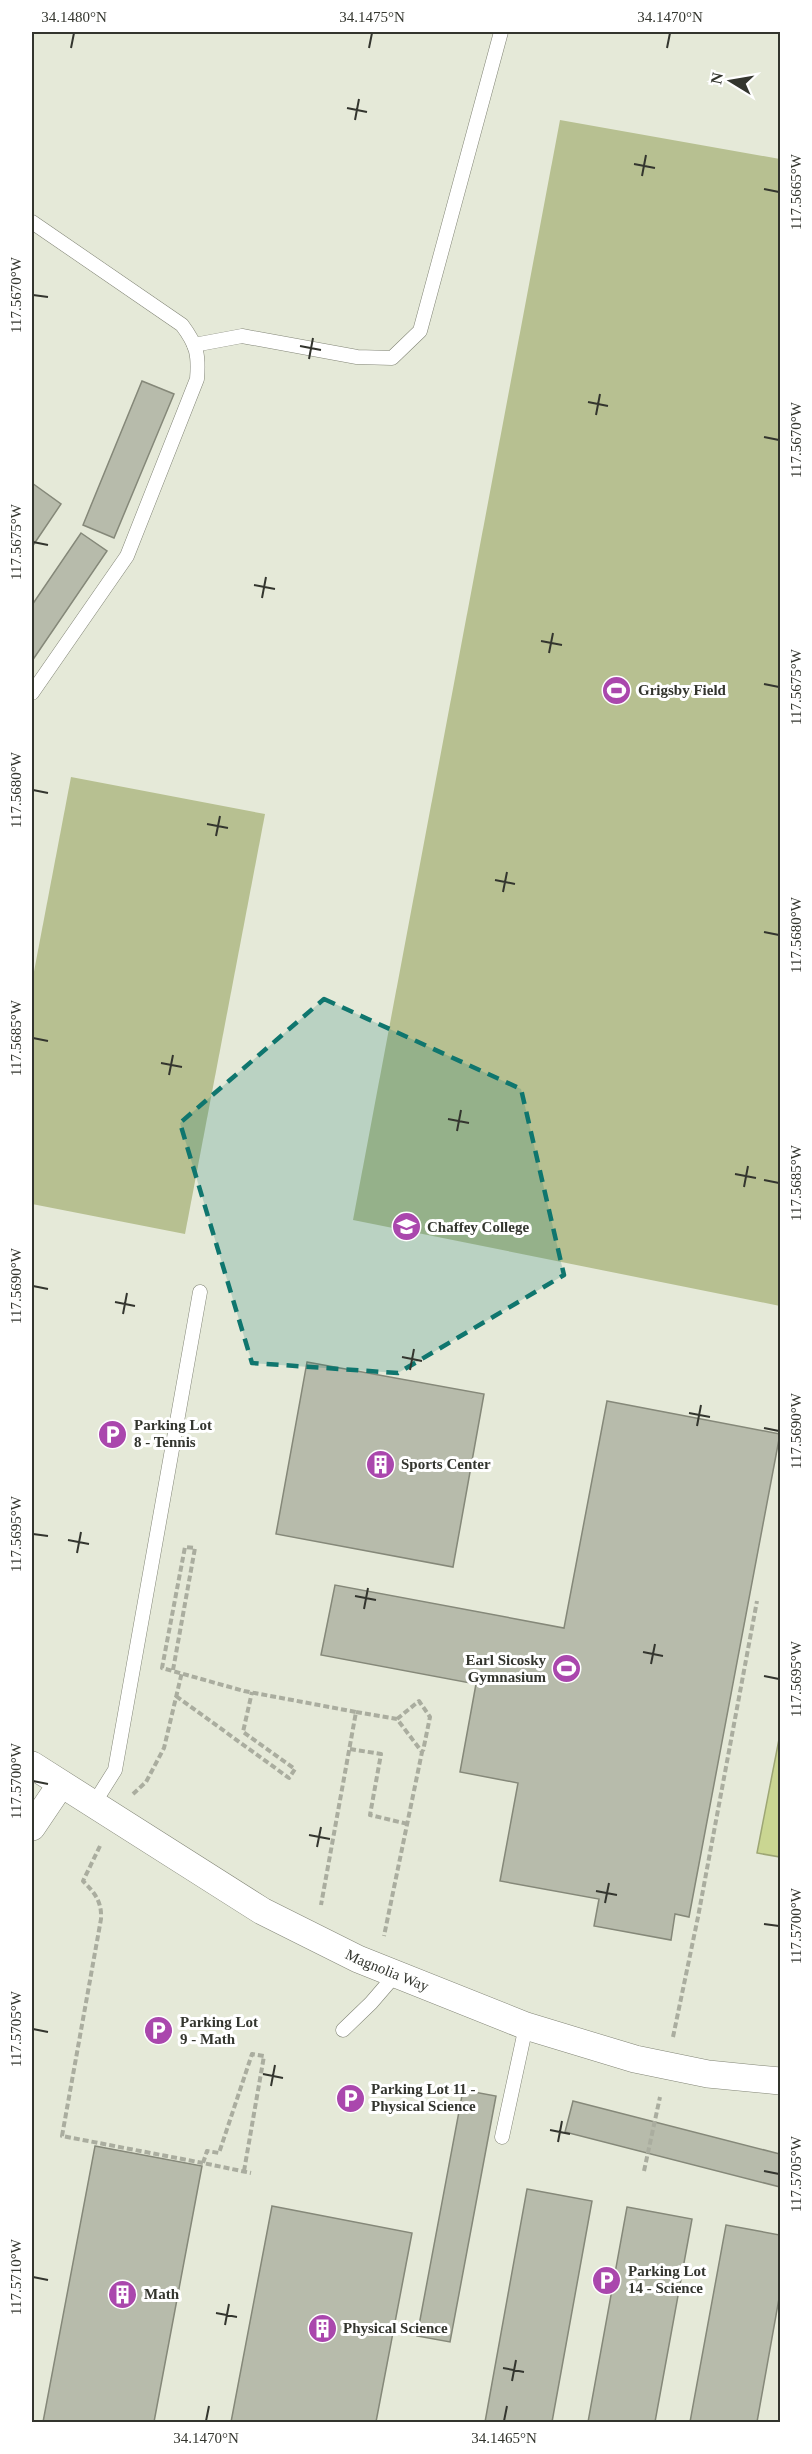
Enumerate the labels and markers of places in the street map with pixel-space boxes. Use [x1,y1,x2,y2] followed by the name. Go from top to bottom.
[601,674,633,706] sports icon: Grigsby Field
[638,682,727,698] place label: Grigsby Field
[390,1211,422,1243] school or university icon: Chaffey College
[427,1219,529,1235] place label: Chaffey College
[134,1417,212,1450] place label: Parking Lot 8 - Tennis
[97,1418,129,1450] parking icon: Parking Lot 8 - Tennis
[364,1448,396,1480] building icon: Sports Center
[401,1456,491,1472] place label: Sports Center
[466,1652,546,1685] place label: Earl Sicosky Gymnasium
[551,1653,583,1685] sports icon: Earl Sicosky Gymnasium
[180,2014,258,2047] place label: Parking Lot 9 - Math
[143,2015,175,2047] parking icon: Parking Lot 9 - Math
[371,2081,476,2114] place label: Parking Lot 11 - Physical Science
[334,2082,366,2114] parking icon: Parking Lot 11 - Physical Science
[628,2263,706,2296] place label: Parking Lot 14 - Science
[591,2264,623,2296] parking icon: Parking Lot 14 - Science
[107,2278,139,2310] building icon: Math
[144,2286,180,2302] place label: Math
[306,2312,338,2344] building icon: Physical Science
[343,2320,448,2336] place label: Physical Science

